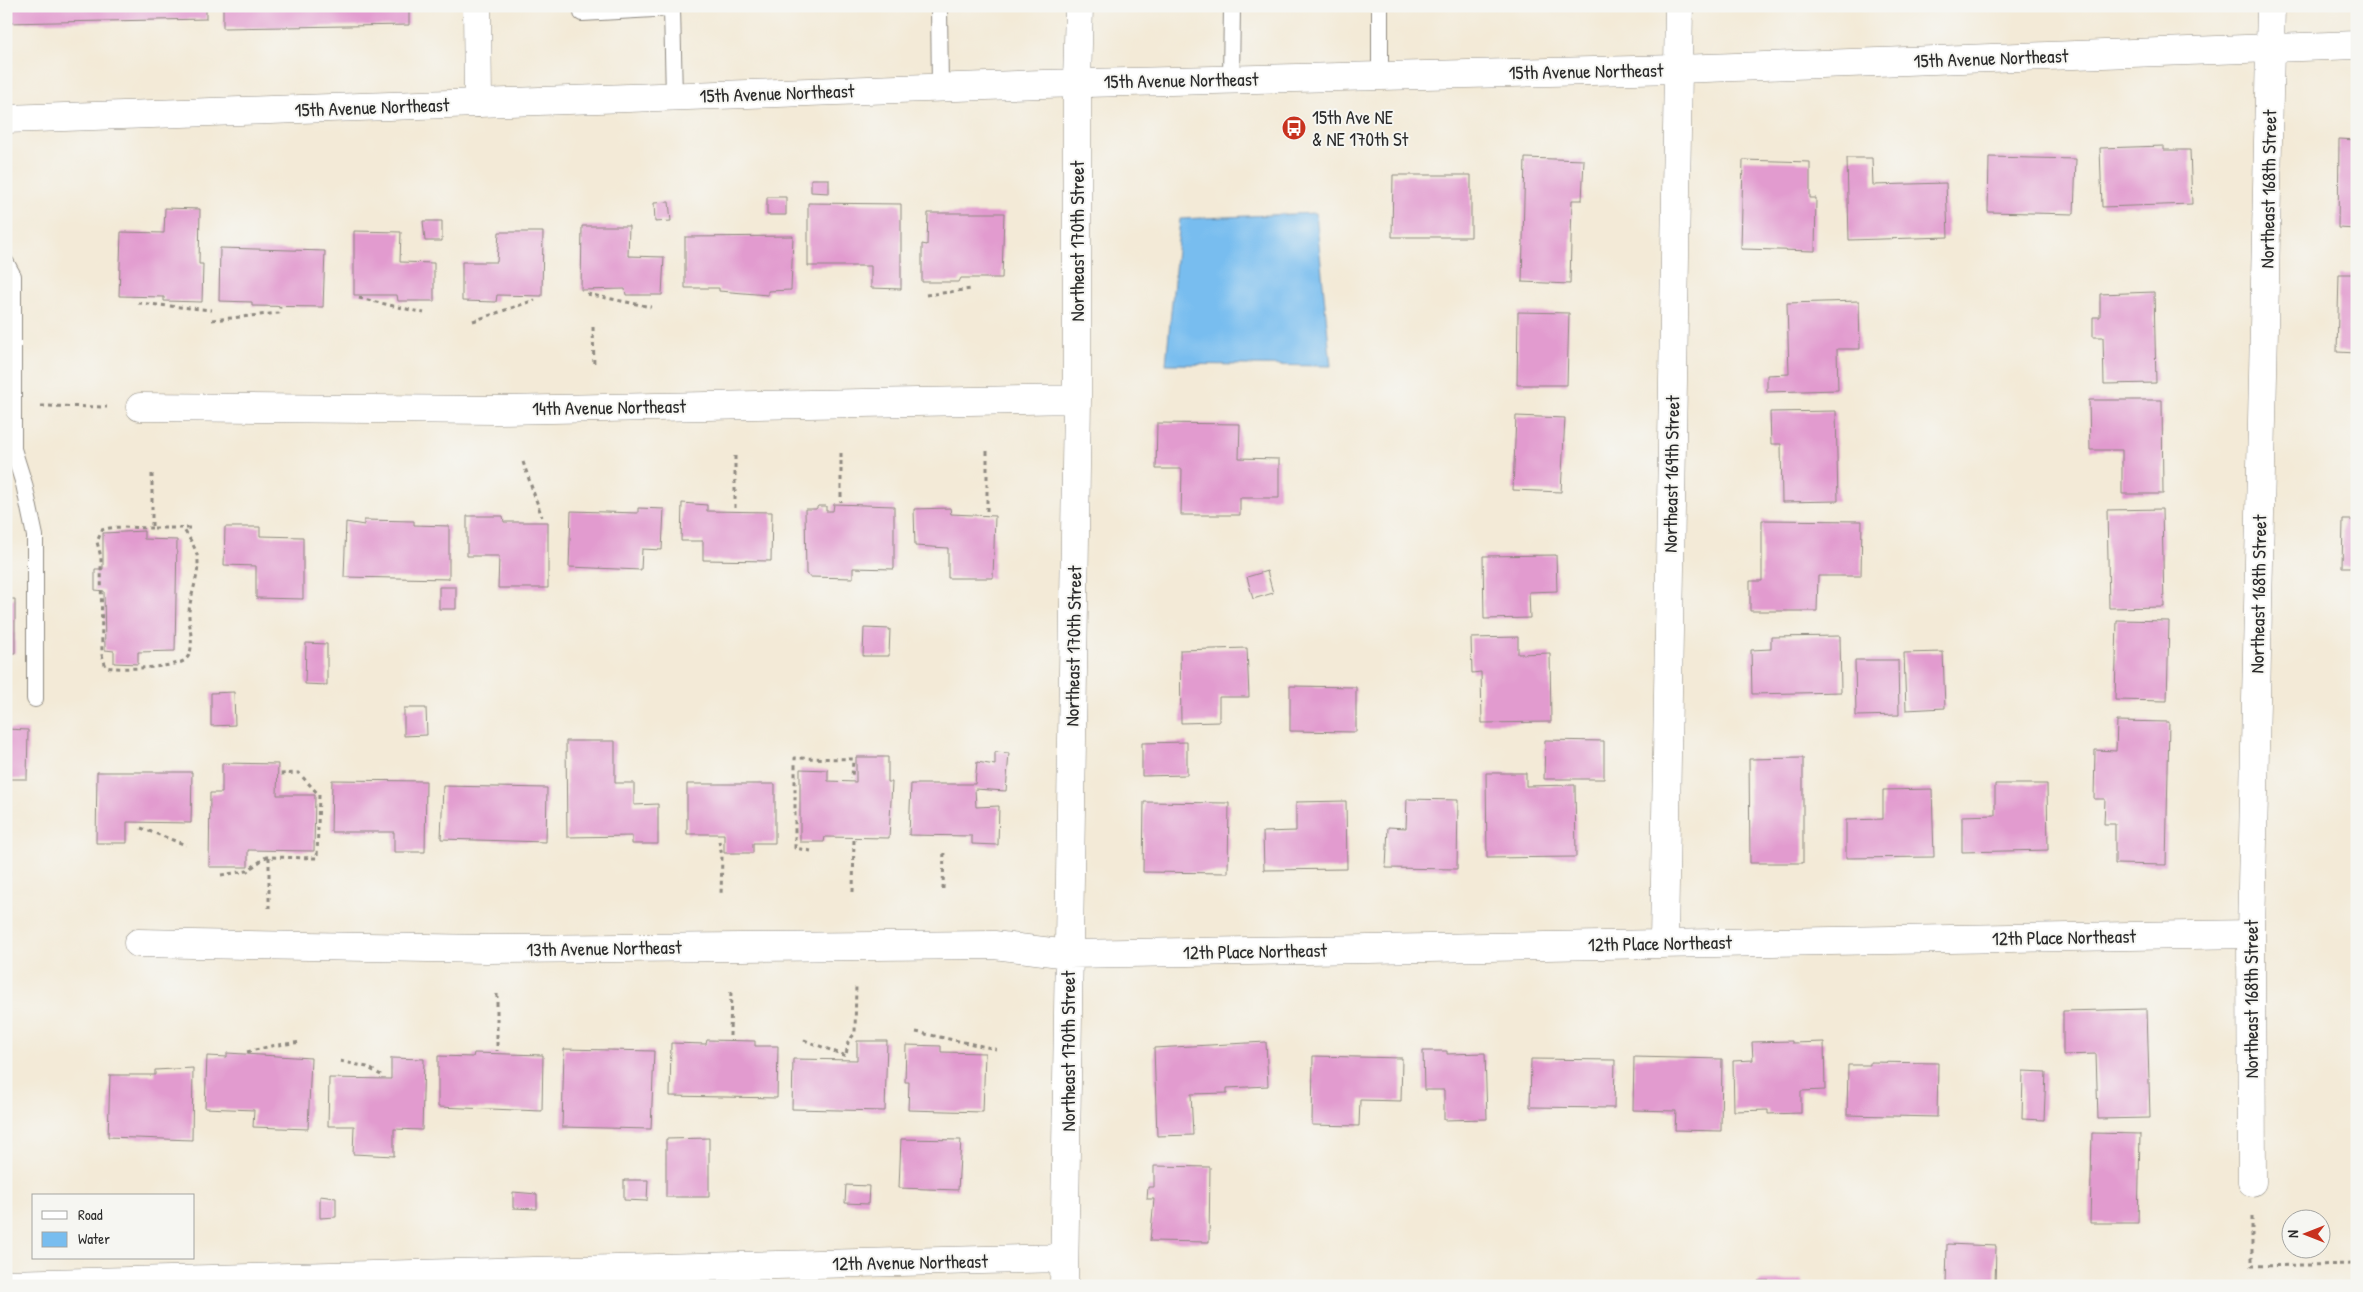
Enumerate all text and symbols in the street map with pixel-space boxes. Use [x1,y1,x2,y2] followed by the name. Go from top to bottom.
[1913,42,2069,74] street label: 15th Avenue Northeast
[1508,57,1664,85] street label: 15th Avenue Northeast
[1103,66,1259,94] street label: 15th Avenue Northeast
[699,77,855,109] street label: 15th Avenue Northeast
[294,91,450,123] street label: 15th Avenue Northeast
[1312,104,1409,152] place label: 15th Ave NE & NE 170th St
[2254,109,2282,269] street label: Northeast 168th Street
[1281,115,1307,141] bus stop icon: 15th Ave NE & NE 170th St
[1064,160,1090,321] street label: Northeast 170th Street
[532,393,687,421] street label: 14th Avenue Northeast
[1657,395,1685,553] street label: Northeast 169th Street
[2244,514,2272,674] street label: Northeast 168th Street
[1059,565,1087,727] street label: Northeast 170th Street
[2238,919,2264,1078] street label: Northeast 168th Street
[1992,923,2137,951] street label: 12th Place Northeast
[1588,929,1733,957] street label: 12th Place Northeast
[526,934,682,962] street label: 13th Avenue Northeast
[1183,937,1328,965] street label: 12th Place Northeast
[1055,970,1081,1131] street label: Northeast 170th Street
[32,1194,195,1260] legend
[78,1204,103,1225] text: Road
[2280,1210,2330,1260] north arrow
[78,1228,110,1249] text: Water
[2283,1230,2302,1238] text: N
[832,1248,989,1276] street label: 12th Avenue Northeast

